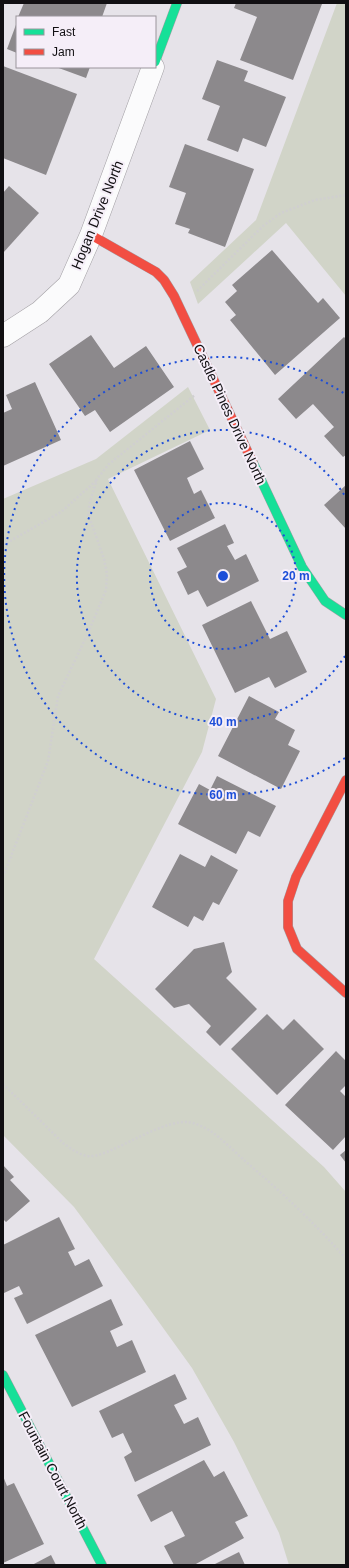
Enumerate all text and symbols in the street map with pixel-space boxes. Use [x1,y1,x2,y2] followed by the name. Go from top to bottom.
[16,16,156,68] legend
[52,25,76,39] text: Fast
[52,45,75,59] text: Jam
[68,158,126,272] street label: Hogan Drive North
[190,341,270,487] street label: Castle Pines Drive North
[216,569,230,583] centre of rings
[282,569,310,583] text: 20 m
[209,715,237,729] text: 40 m
[209,788,237,802] text: 60 m
[15,1409,91,1531] street label: Fountain Court North

